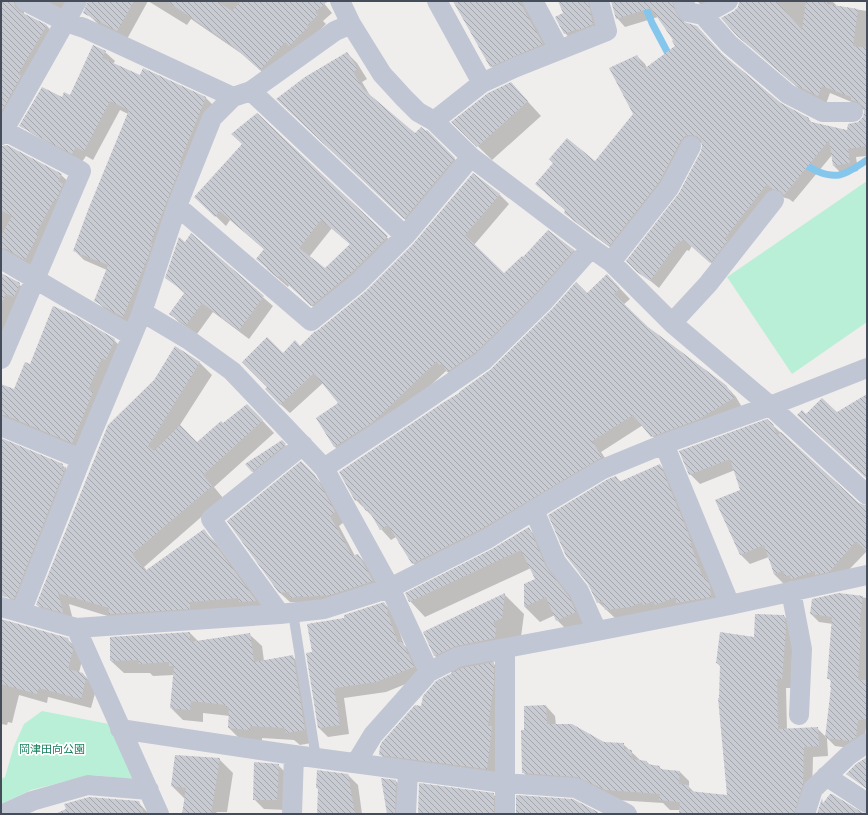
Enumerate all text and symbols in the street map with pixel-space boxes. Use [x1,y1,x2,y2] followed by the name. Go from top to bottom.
[19,743,85,756] park label: 岡津田向公園

